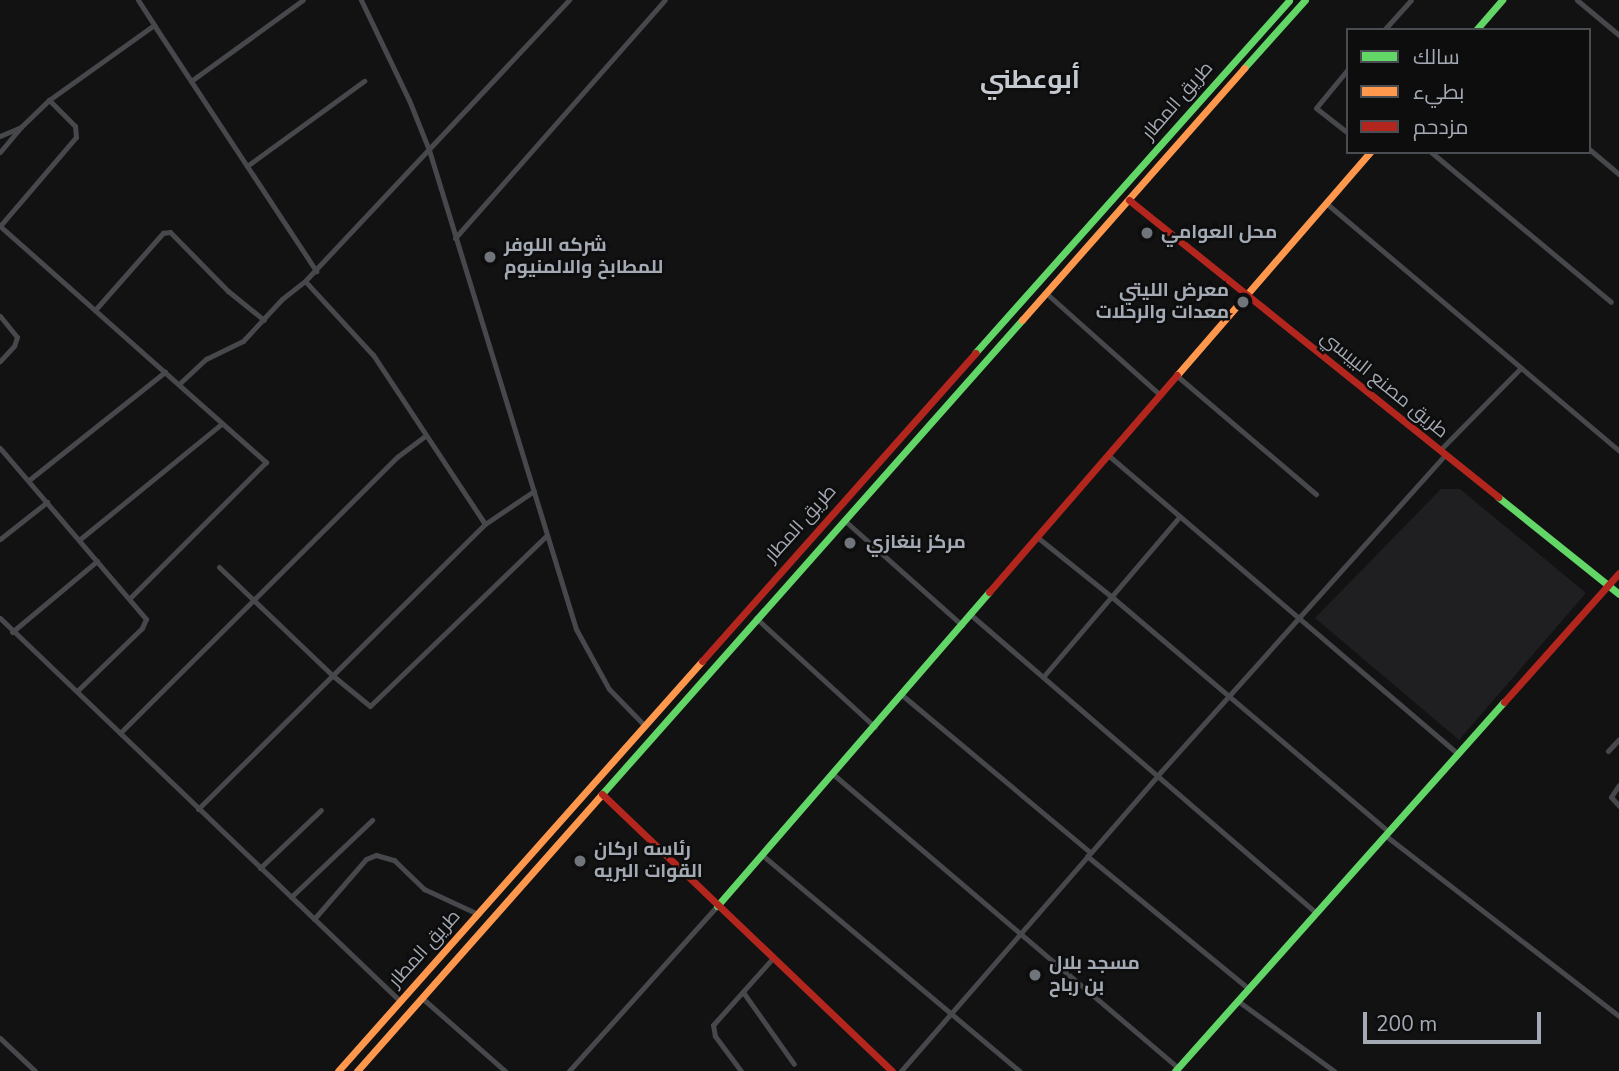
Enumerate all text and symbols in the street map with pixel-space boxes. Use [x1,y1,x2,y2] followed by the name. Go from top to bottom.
[1346,28,1591,154] legend
[1413,43,1460,71] text: سالك
[1138,57,1218,145] street label: طريق المطار
[980,64,1080,96] district label: أبوعطني
[1413,78,1464,106] text: بطيء
[1413,113,1468,141] text: مزدحم
[1161,222,1277,244] place label: محل العوامي
[1139,225,1155,241] marker: محل العوامي
[504,235,663,279] place label: شركه اللوفر للمطابخ والالمنيوم
[482,249,498,265] marker: شركه اللوفر للمطابخ والالمنيوم
[1096,280,1229,324] place label: معرض الليتي معدات والرحلات
[1235,294,1251,310] marker: معرض الليتي معدات والرحلات
[1316,327,1452,443] street label: طريق مصنع البيبسي
[760,481,842,567] street label: طريق المطار
[866,532,966,554] place label: مركز بنغازي
[840,533,860,553] marker: مركز بنغازي
[594,839,703,883] place label: رئاسه اركان القوات البريه
[572,853,588,869] marker: رئاسه اركان القوات البريه
[384,906,466,992] street label: طريق المطار
[1049,953,1140,997] place label: مسجد بلال بن رباح
[1027,967,1043,983] marker: مسجد بلال بن رباح
[1367,998,1546,1042] scale bar
[1376,1010,1437,1038] text: 200 m

